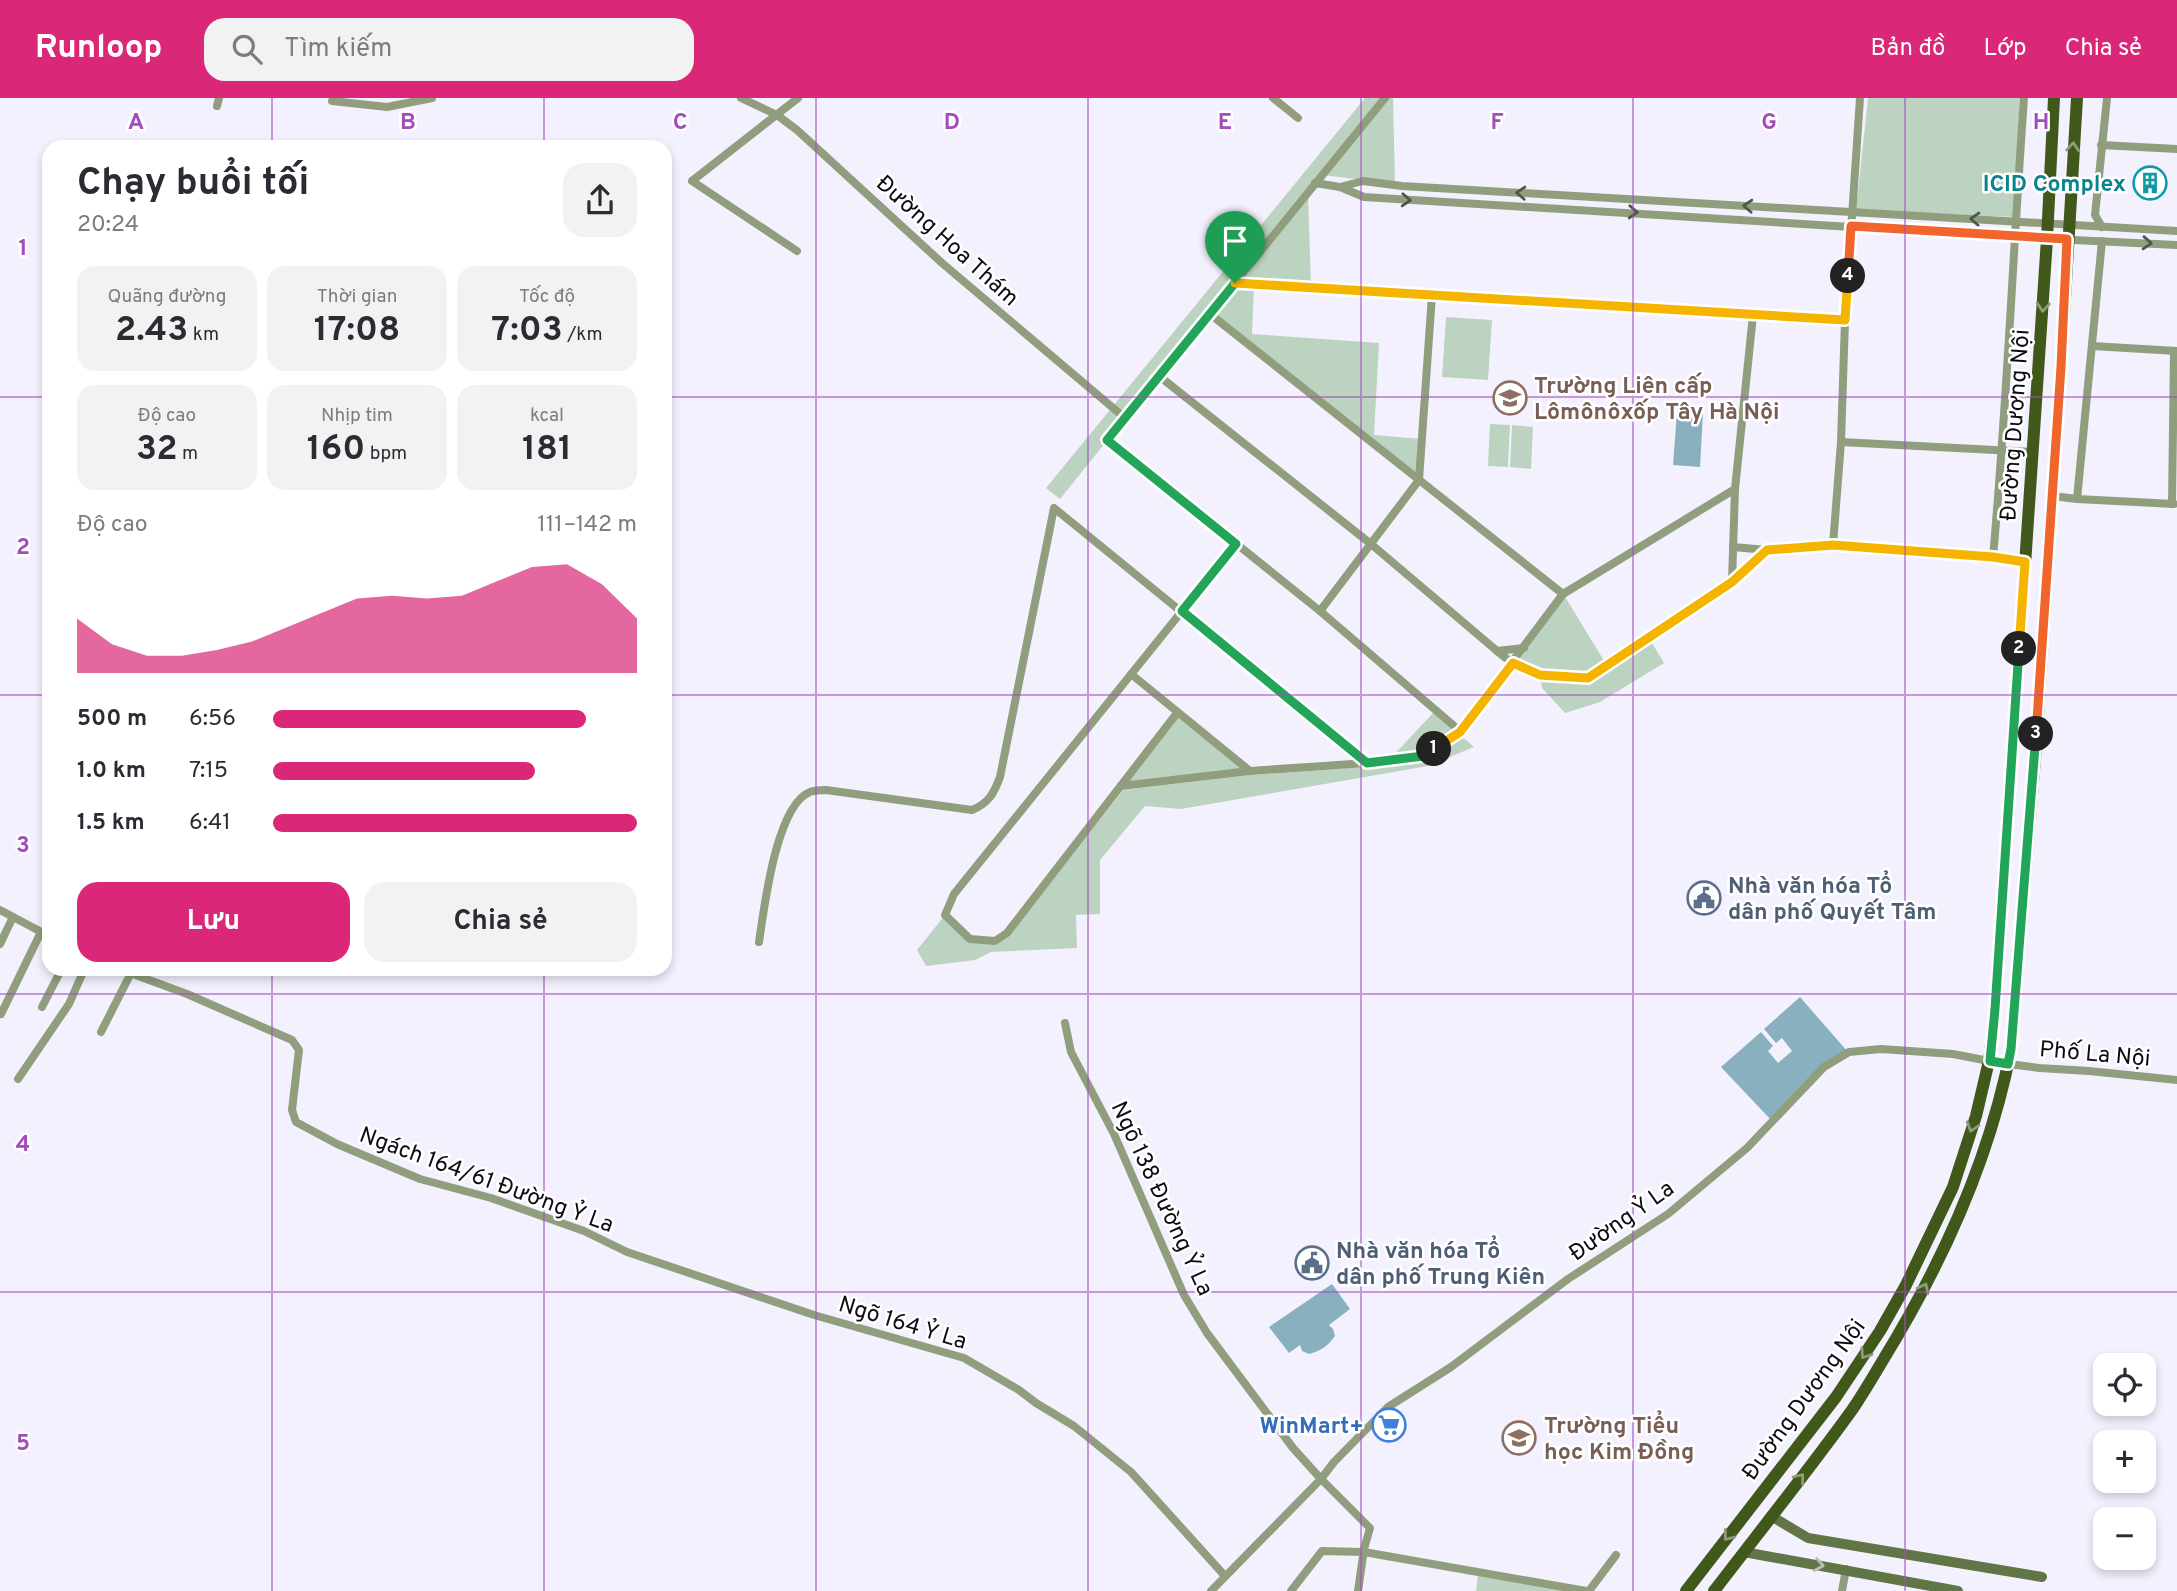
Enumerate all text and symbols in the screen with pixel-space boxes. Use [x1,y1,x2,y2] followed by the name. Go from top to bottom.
[204,18,694,81] search box
[35,28,162,70] text: Runloop
[228,30,266,68] icon: search
[284,33,392,66] text: Tìm kiếm
[1871,34,1946,64] text: Bản đồ
[1984,34,2027,64] text: Lớp
[2065,34,2142,64] text: Chia sẻ
[128,109,144,138] text: A
[400,109,416,138] text: B
[673,109,687,138] text: C
[944,109,960,138] text: D
[1218,109,1232,138] text: E
[1490,109,1504,138] text: F
[1761,109,1777,138] text: G
[2033,109,2049,138] text: H
[2065,141,2080,152] one-way arrow
[77,160,309,209] text: Chạy buổi tối
[563,163,637,237] button: share
[2131,164,2169,202] building icon: ICID Complex
[869,170,1024,314] street label: Đường Hoa Thám
[1983,171,2126,200] place label: ICID Complex
[1515,186,1526,201] one-way arrow
[1401,192,1412,207] one-way arrow
[1743,199,1754,214] one-way arrow
[1628,205,1639,220] one-way arrow
[77,211,139,240] text: 20:24
[1205,211,1265,283] pin
[1970,211,1981,226] one-way arrow
[1216,222,1254,260] icon: arrive
[18,235,28,264] text: 1
[2141,236,2152,251] one-way arrow
[1830,258,1866,294] pin: 4
[1841,263,1854,287] text: 4
[108,285,226,309] text: Quãng đường
[317,285,397,309] text: Thời gian
[519,285,575,309] text: Tốc độ
[2036,301,2051,312] one-way arrow
[115,309,188,353] text: 2.43
[314,309,400,353] text: 17:08
[491,309,563,353] text: 7:03
[188,323,219,347] text: km
[563,323,603,347] text: /km
[1995,328,2038,522] street label: Đường Dương Nội
[1534,372,1780,428] place label: Trường Liên cấp Lômônôxốp Tây Hà Nội
[1491,379,1529,417] school or university icon: Trường Liên cấp Lômônôxốp Tây Hà Nội
[138,404,196,428] text: Độ cao
[321,404,393,428] text: Nhịp tim
[530,404,564,428] text: kcal
[136,428,178,472] text: 32
[307,428,365,472] text: 160
[522,428,572,472] text: 181
[178,442,198,466] text: m
[365,442,407,466] text: bpm
[77,511,148,540] text: Độ cao
[537,511,637,540] text: 111–142 m
[16,534,30,563] text: 2
[2002,632,2036,666] pin: 2
[2013,636,2024,660] text: 2
[77,705,147,734] text: 500 m
[189,705,236,734] text: 6:56
[2018,716,2054,752] pin: 3
[2030,721,2041,745] text: 3
[1416,732,1452,766] pin: 1
[1430,736,1437,760] text: 1
[77,757,146,786] text: 1.0 km
[189,757,228,786] text: 7:15
[77,809,145,838] text: 1.5 km
[189,809,231,838] text: 6:41
[16,832,30,861] text: 3
[1728,870,1936,928] place label: Nhà văn hóa Tổ dân phố Quyết Tâm
[1685,879,1723,917] public building icon: Nhà văn hóa Tổ dân phố Quyết Tâm
[77,882,350,962] button: Lưu
[364,882,637,962] button: Chia sẻ
[2038,1035,2152,1075] street label: Phố La Nội
[1103,1096,1220,1301] street label: Ngõ 138 Đường Ỷ La
[355,1120,618,1241] street label: Ngách 164/61 Đường Ỷ La
[1966,1121,1981,1133] one-way arrow
[16,1131,30,1160] text: 4
[1563,1174,1681,1269] street label: Đường Ỷ La
[1336,1235,1545,1293] place label: Nhà văn hóa Tổ dân phố Trung Kiên
[1293,1244,1331,1282] public building icon: Nhà văn hóa Tổ dân phố Trung Kiên
[1915,1283,1929,1295] one-way arrow
[835,1289,971,1358] street label: Ngõ 164 Ỷ La
[1737,1314,1873,1487] street label: Đường Dương Nội
[1860,1346,1873,1359] one-way arrow
[2093,1353,2156,1570] map controls
[2093,1353,2156,1416] button: locate
[1370,1406,1408,1444] supermarket icon: WinMart+
[1544,1410,1694,1468] place label: Trường Tiểu học Kim Đồng
[1259,1413,1364,1442] place label: WinMart+
[1500,1419,1538,1457] school or university icon: Trường Tiểu học Kim Đồng
[16,1430,30,1459] text: 5
[2093,1430,2156,1493] button: +
[1791,1474,1804,1486] one-way arrow
[2093,1507,2156,1570] button: −
[1724,1528,1737,1541] one-way arrow
[1813,1557,1825,1572] one-way arrow

